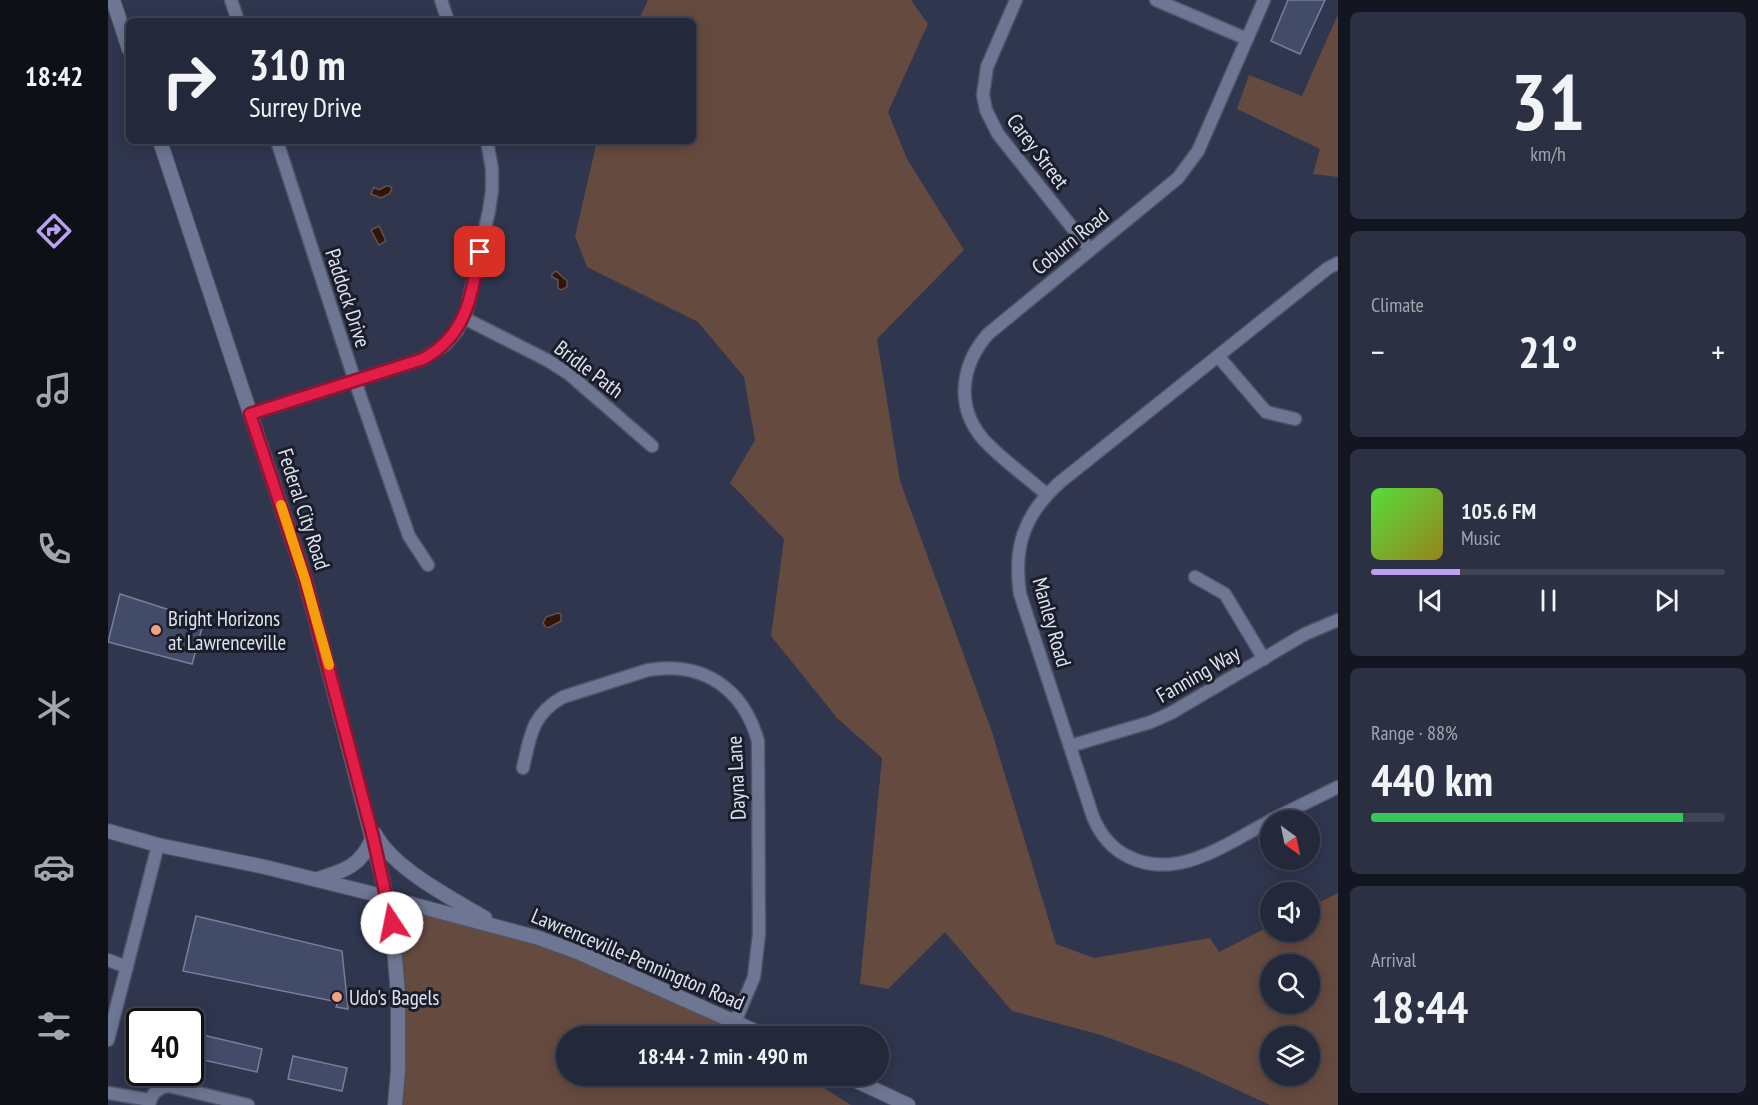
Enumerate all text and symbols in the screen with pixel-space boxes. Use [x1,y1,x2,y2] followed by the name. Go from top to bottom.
[249,37,346,92] text: 310 m
[150,42,228,120] icon: right
[1511,51,1585,152] text: 31
[25,59,83,93] text: 18:42
[249,90,362,124] text: Surrey Drive
[1001,108,1075,194] street label: Carey Street
[1530,141,1566,167] text: km/h
[1026,202,1114,280] street label: Coburn Road
[33,210,75,252] icon: directions
[454,226,505,277] pin
[463,235,496,268] icon: arrive
[319,245,377,351] street label: Paddock Drive
[1371,292,1424,318] text: Climate
[1518,322,1578,380] text: 21°
[1371,330,1385,373] text: −
[1711,330,1725,373] text: +
[549,334,629,404] street label: Bridle Path
[33,369,75,411] icon: music
[272,445,336,573] street label: Federal City Road
[1461,497,1536,525] text: 105.6 FM
[1461,525,1501,551] text: Music
[33,528,75,570] icon: phone
[1026,574,1078,670] street label: Manley Road
[1414,584,1447,617] icon: previous
[1532,584,1565,617] icon: pause
[1650,584,1683,617] icon: next
[168,605,286,656] place label: Bright Horizons at Lawrenceville
[149,623,163,637] marker: Bright Horizons at Lawrenceville
[1151,639,1245,709] street label: Fanning Way
[33,687,75,729] icon: climate
[1371,720,1458,746] text: Range · 88%
[720,735,752,821] street label: Dayna Lane
[1371,750,1493,808] text: 440 km
[1260,810,1320,870] north arrow
[1260,810,1320,1086] map controls
[33,846,75,888] icon: car
[1260,882,1320,942] button: sound
[360,891,424,955] position arrow
[528,902,748,1016] street label: Lawrenceville-Pennington Road
[1371,947,1416,973] text: Arrival
[1260,954,1320,1014] button: search
[1371,977,1468,1035] text: 18:44
[349,984,439,1011] place label: Udo's Bagels
[330,990,344,1004] marker: Udo's Bagels
[33,1005,75,1047] icon: filters
[126,1008,204,1086] speed limit sign: 40
[1260,1026,1320,1086] button: layers
[637,1042,808,1070] text: 18:44 · 2 min · 490 m

